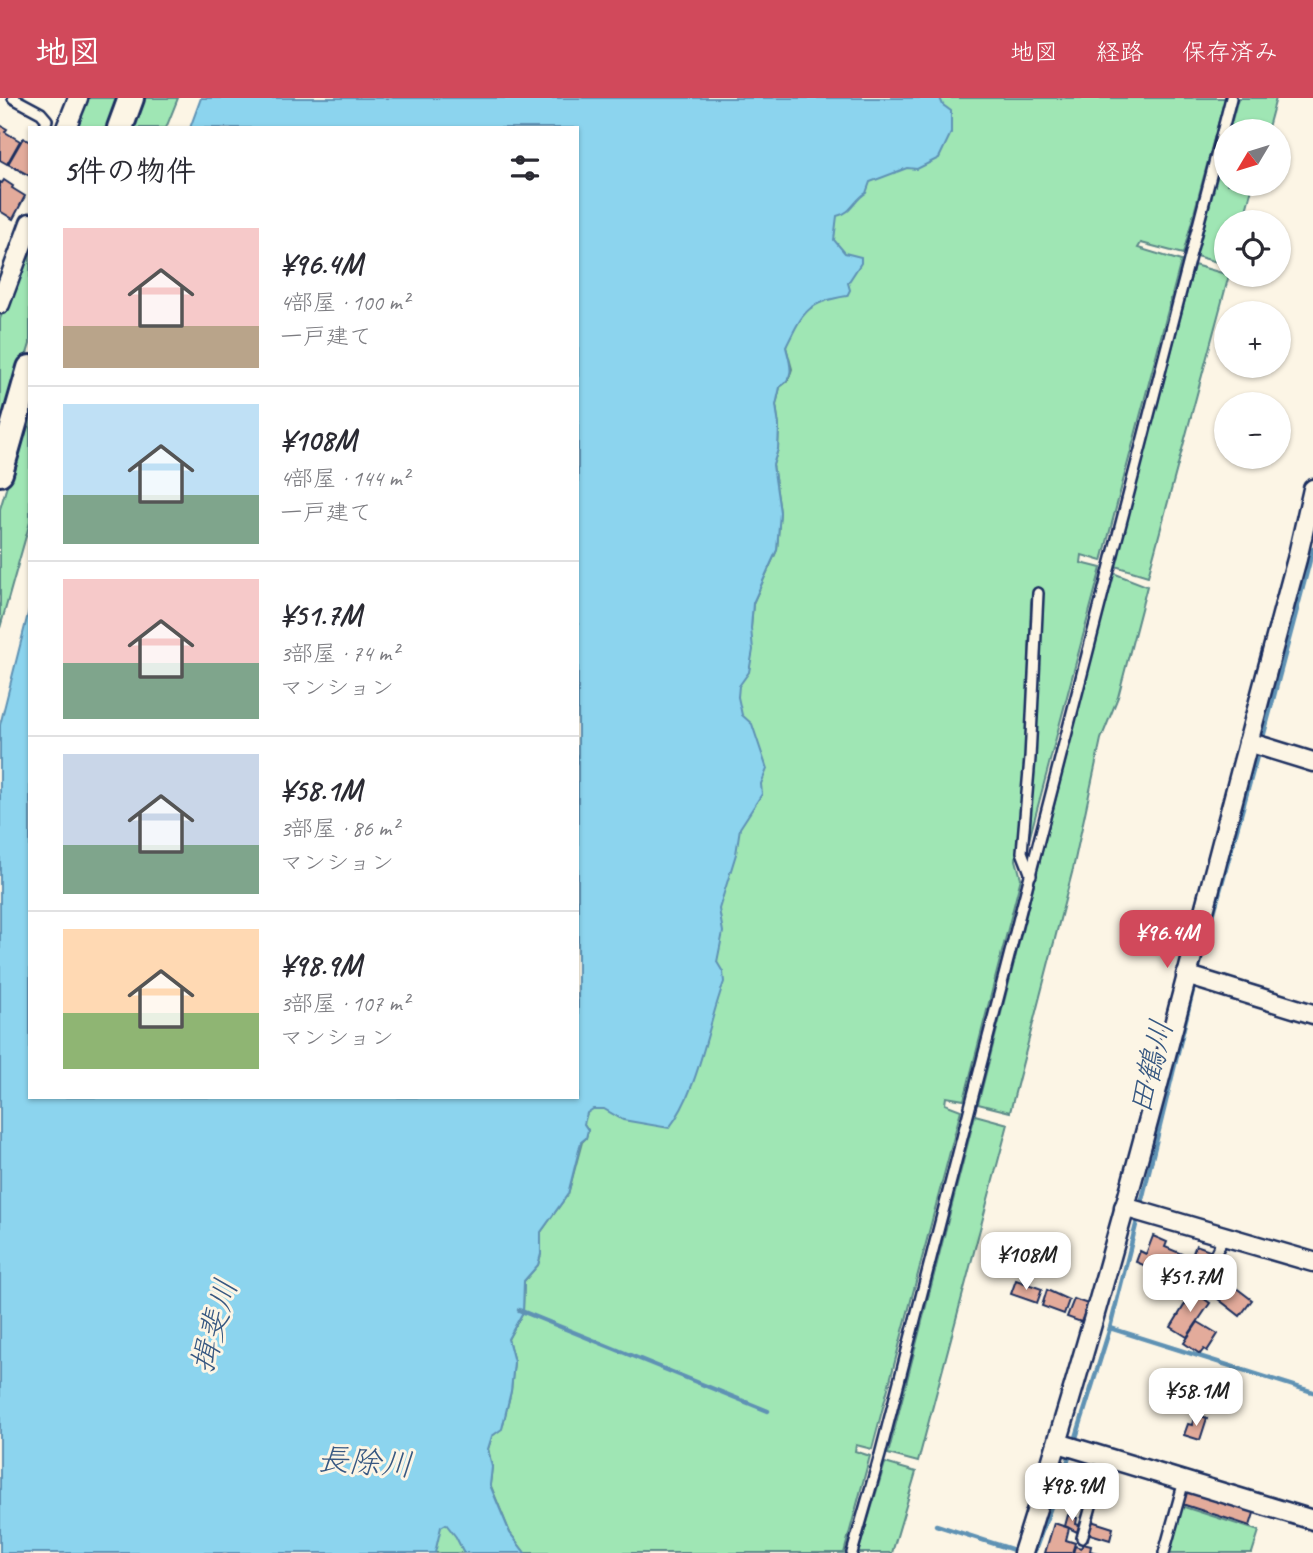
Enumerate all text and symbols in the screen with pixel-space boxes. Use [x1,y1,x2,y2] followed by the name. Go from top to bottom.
[35,31,101,73] text: 地図
[1010,37,1058,67] text: 地図
[1096,37,1144,67] text: 経路
[1182,37,1278,67] text: 保存済み
[1214,119,1292,196] north arrow
[1214,119,1291,469] map controls
[506,149,544,187] icon: filters
[63,152,196,190] text: 5件の物件
[1214,210,1291,287] button: locate
[280,245,362,283] text: ¥96.4M
[119,256,203,340] icon: home
[280,288,409,317] text: 4部屋 · 100 m²
[1214,301,1291,378] button: +
[280,322,372,351] text: 一戸建て
[1214,392,1291,469] button: −
[280,421,356,459] text: ¥108M
[119,432,203,516] icon: home
[280,464,409,493] text: 4部屋 · 144 m²
[280,498,372,527] text: 一戸建て
[280,596,361,634] text: ¥51.7M
[119,607,203,691] icon: home
[280,639,398,668] text: 3部屋 · 74 m²
[280,673,394,702] text: マンション
[280,771,361,809] text: ¥58.1M
[119,782,203,866] icon: home
[280,814,398,843] text: 3部屋 · 86 m²
[280,848,394,877] text: マンション
[1110,910,1224,970] pin: ¥96.4M
[1136,918,1198,947] text: ¥96.4M
[280,946,361,984] text: ¥98.9M
[119,957,203,1041] icon: home
[280,989,409,1018] text: 3部屋 · 107 m²
[1119,1015,1183,1119] water label: 田鶴川
[280,1023,394,1052] text: マンション
[977,1232,1075,1292] pin: ¥108M
[997,1240,1055,1269] text: ¥108M
[1133,1254,1247,1314] pin: ¥51.7M
[1159,1262,1221,1291] text: ¥51.7M
[181,1274,247,1378] water label: 揖斐川
[1139,1368,1253,1428] pin: ¥58.1M
[1165,1376,1227,1405] text: ¥58.1M
[316,1438,414,1486] water label: 長除川
[1015,1464,1129,1523] pin: ¥98.9M
[1041,1471,1103,1500] text: ¥98.9M

